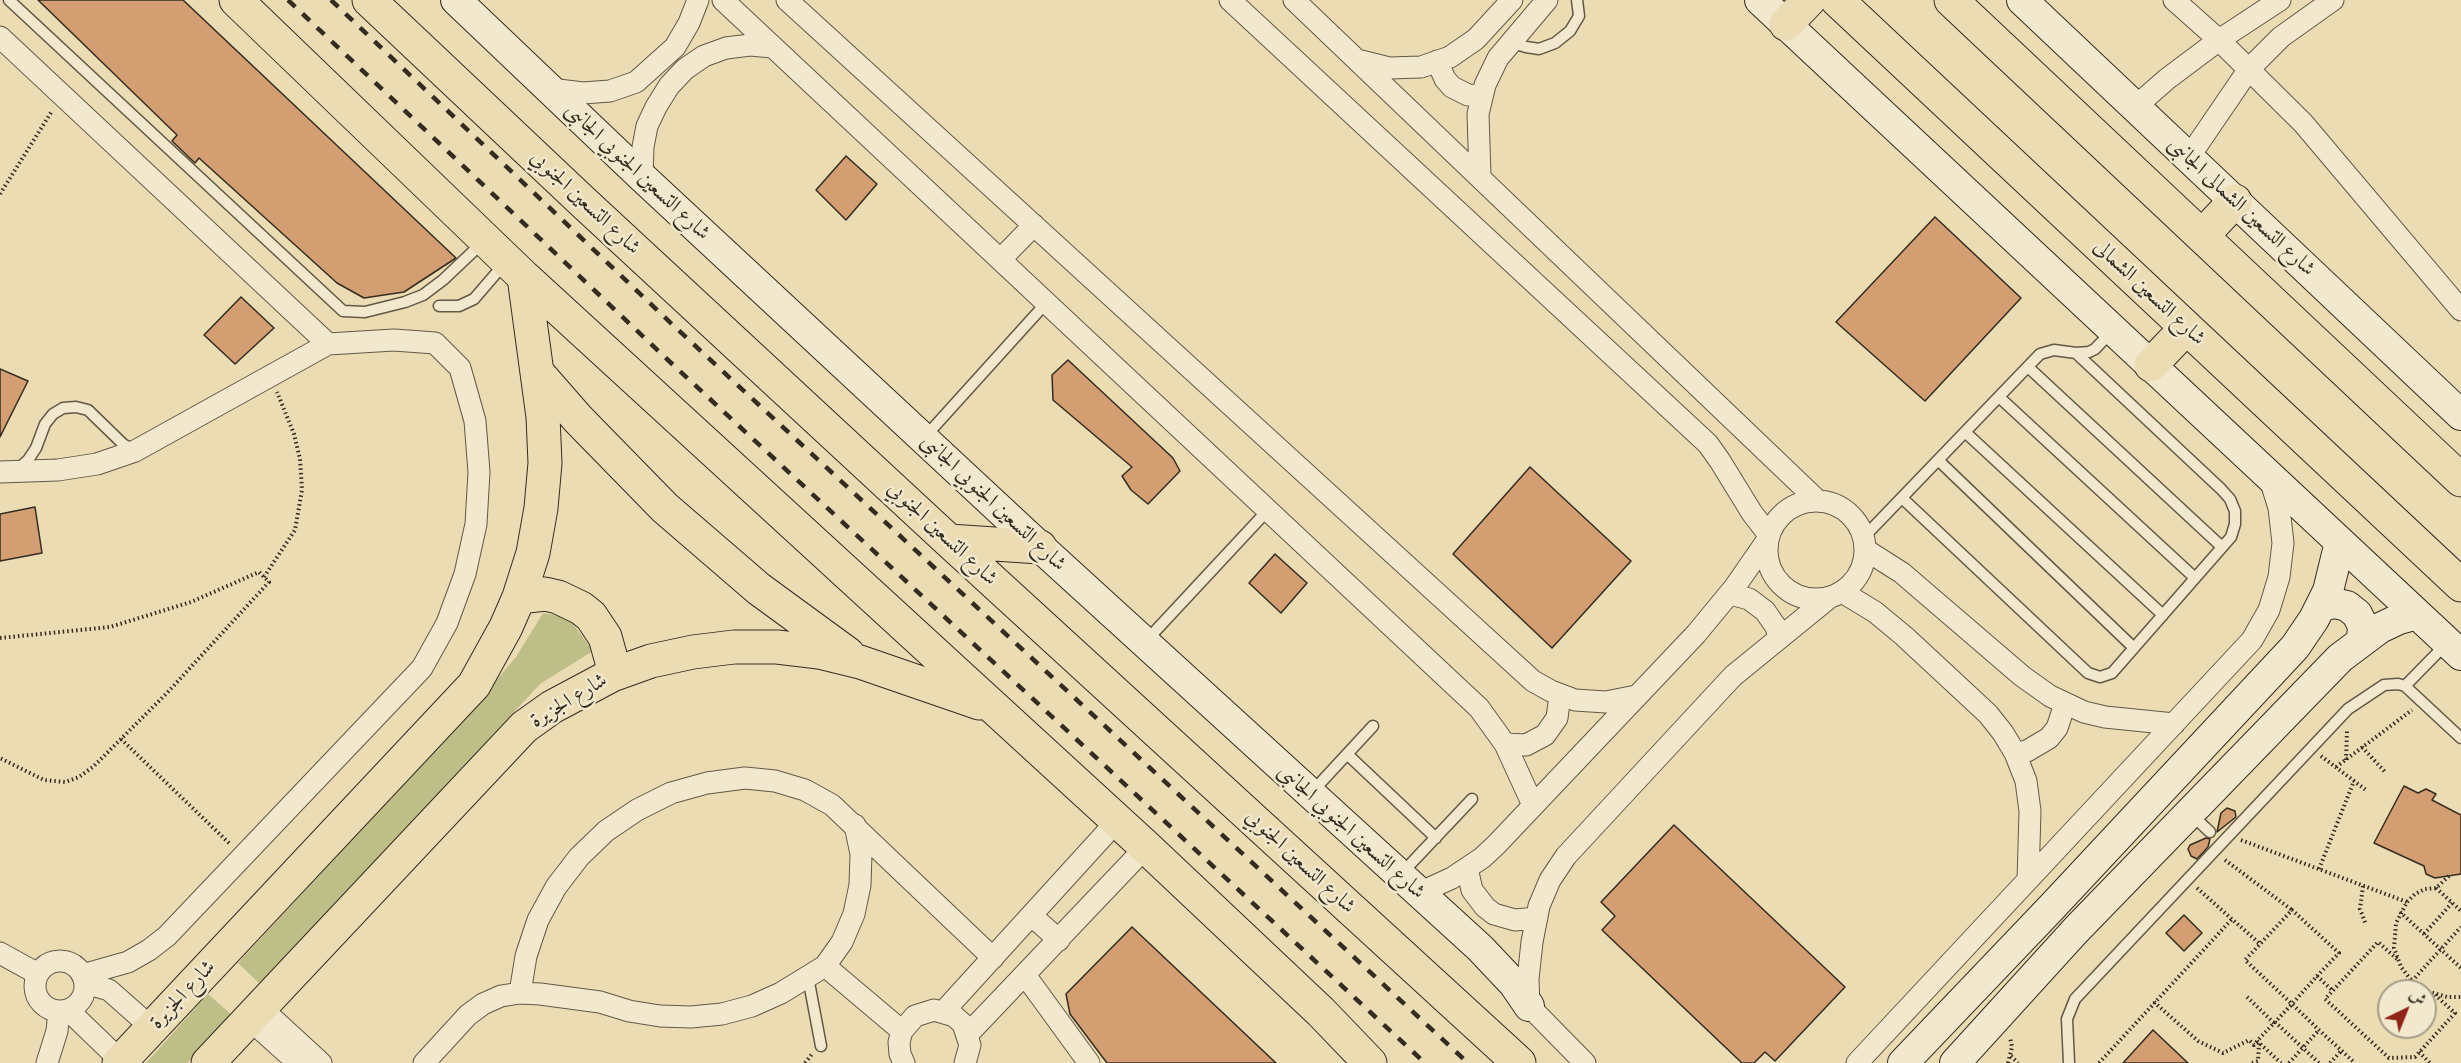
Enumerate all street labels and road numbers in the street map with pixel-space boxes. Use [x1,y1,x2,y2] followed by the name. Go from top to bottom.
[559,98,715,246] street label: شارع التسعين الجنوبي الجانبى
[2162,132,2320,282] street label: شارع التسعين الشمالى الجانبى
[525,145,645,261] street label: شارع التسعين الجنوبي
[2088,235,2210,351] street label: شارع التسعين الشمالى
[915,429,1071,577] street label: شارع التسعين الجنوبي الجانبى
[882,476,1002,592] street label: شارع التسعين الجنوبي
[526,668,612,734] street label: شارع الجزيرة
[1272,759,1430,905] street label: شارع التسعين الجنوبي الجانبى
[1240,804,1360,920] street label: شارع التسعين الجنوبي
[145,955,221,1035] street label: شارع الجزيرة

